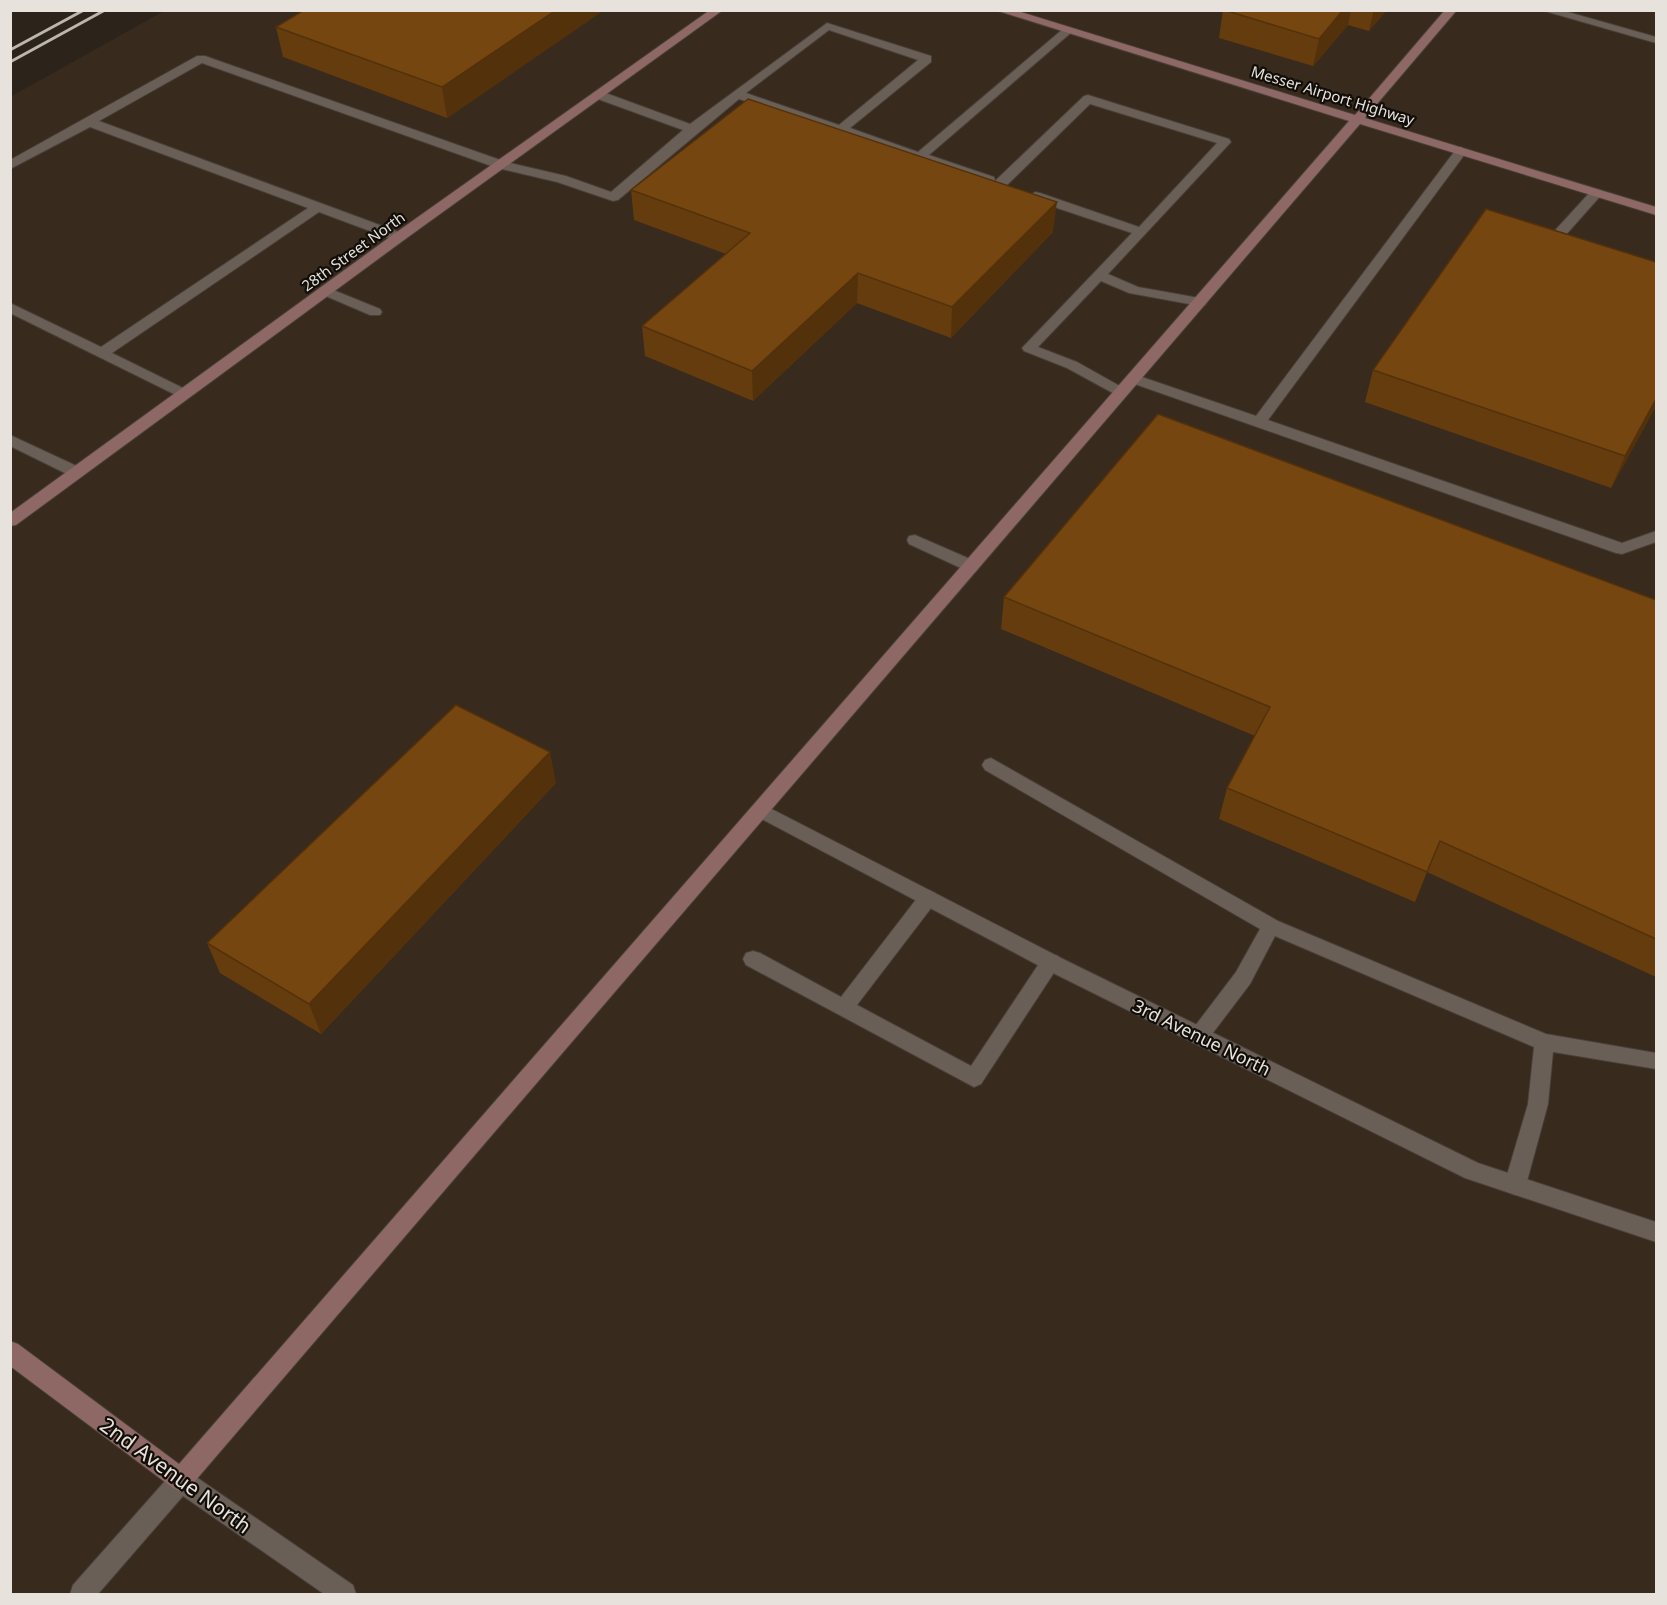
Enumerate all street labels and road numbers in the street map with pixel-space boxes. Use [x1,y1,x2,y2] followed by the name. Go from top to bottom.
[1249,61,1417,129] street label: Messer Airport Highway
[297,207,409,295] street label: 28th Street North
[1129,993,1275,1081] street label: 3rd Avenue North
[95,1411,257,1539] street label: 2nd Avenue North

